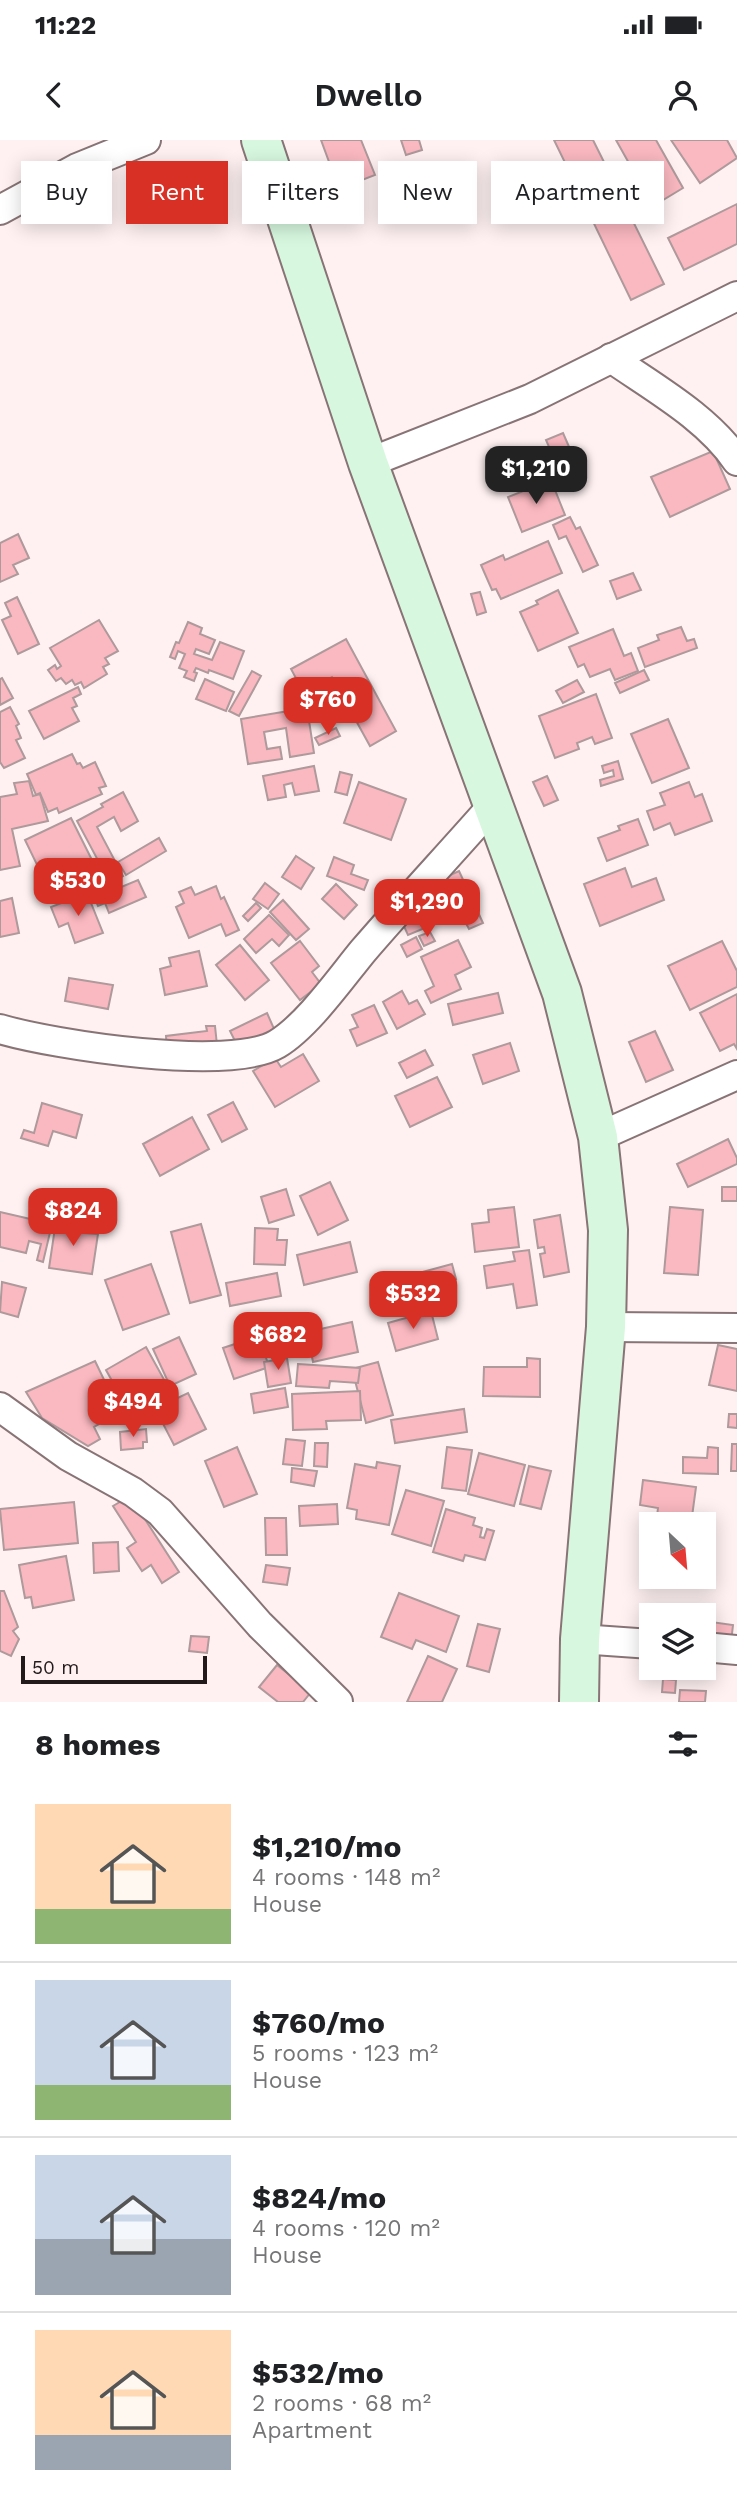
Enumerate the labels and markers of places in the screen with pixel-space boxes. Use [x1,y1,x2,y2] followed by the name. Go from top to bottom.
[479,446,593,506] pin: $1,210
[287,678,369,737] pin: $760
[37,858,119,918] pin: $530
[370,880,484,939] pin: $1,290
[32,1188,114,1248] pin: $824
[372,1272,454,1331] pin: $532
[237,1312,319,1372] pin: $682
[92,1380,174,1439] pin: $494

